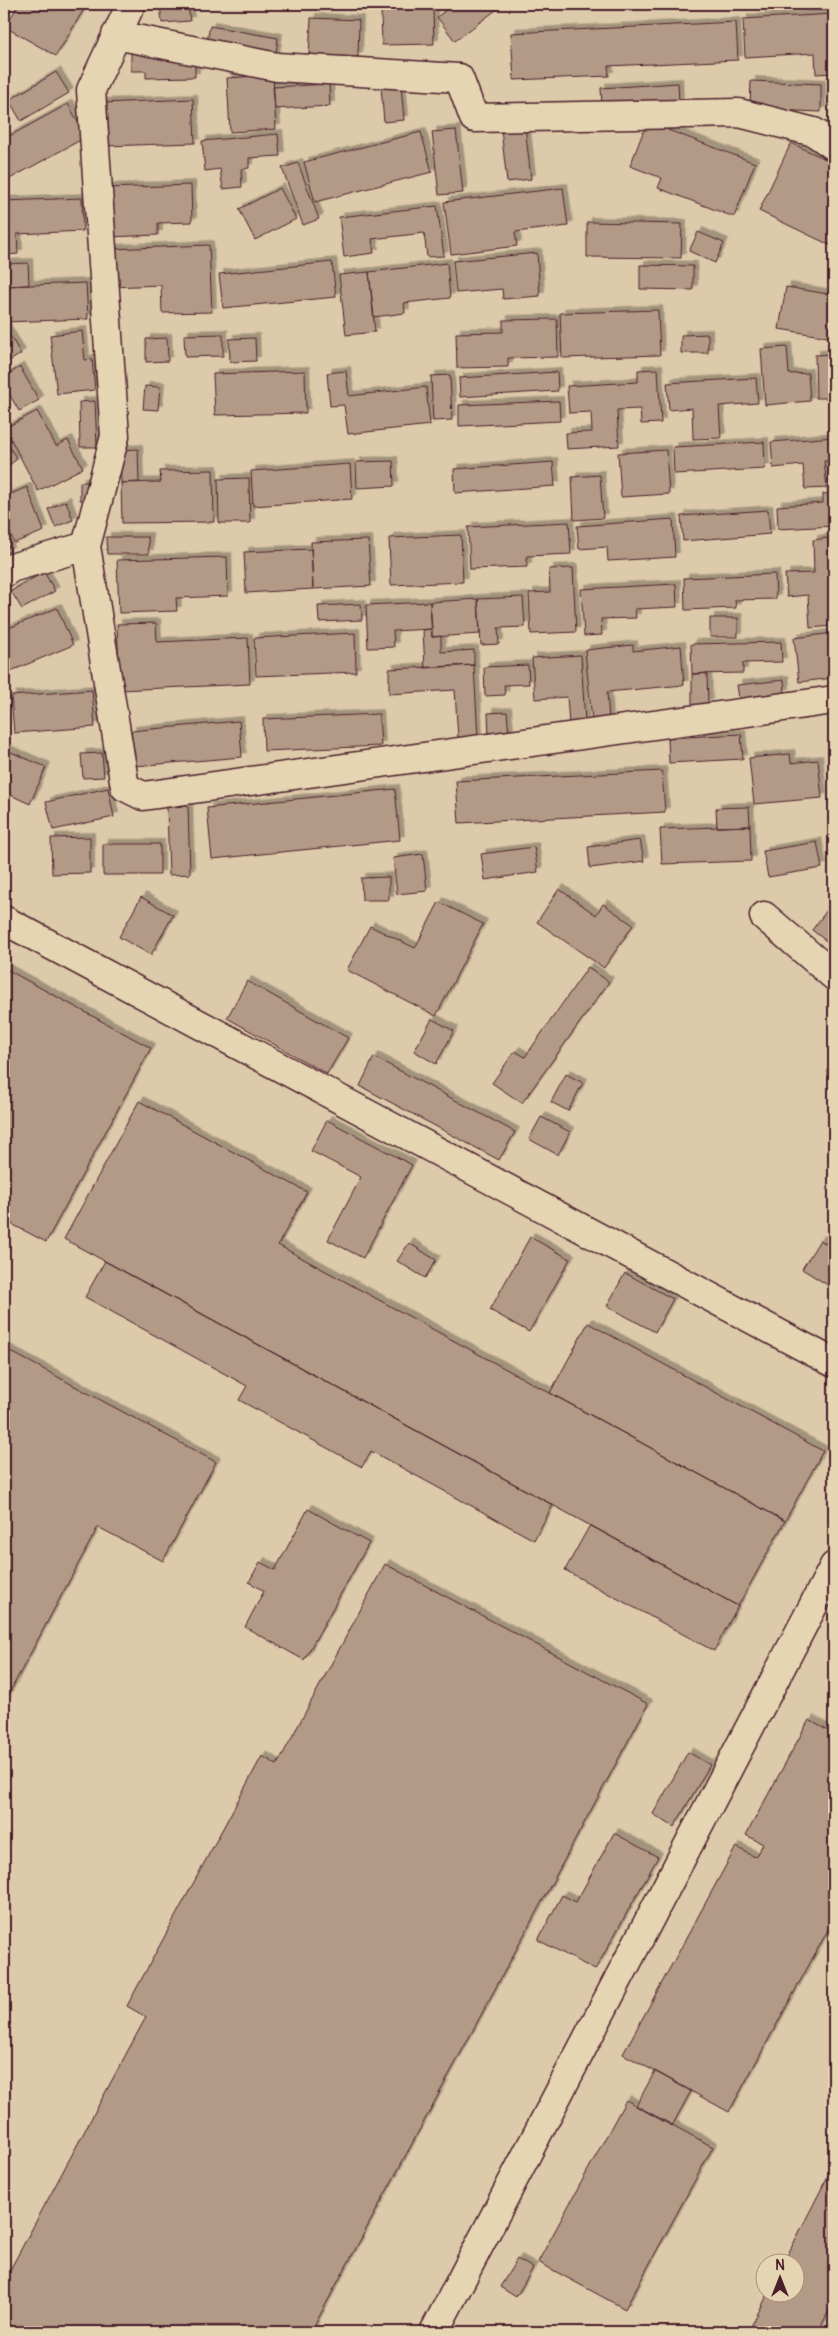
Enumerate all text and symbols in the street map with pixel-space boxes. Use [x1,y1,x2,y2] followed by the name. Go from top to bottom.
[756,2254,806,2304] north arrow
[775,2257,785,2274] text: N

